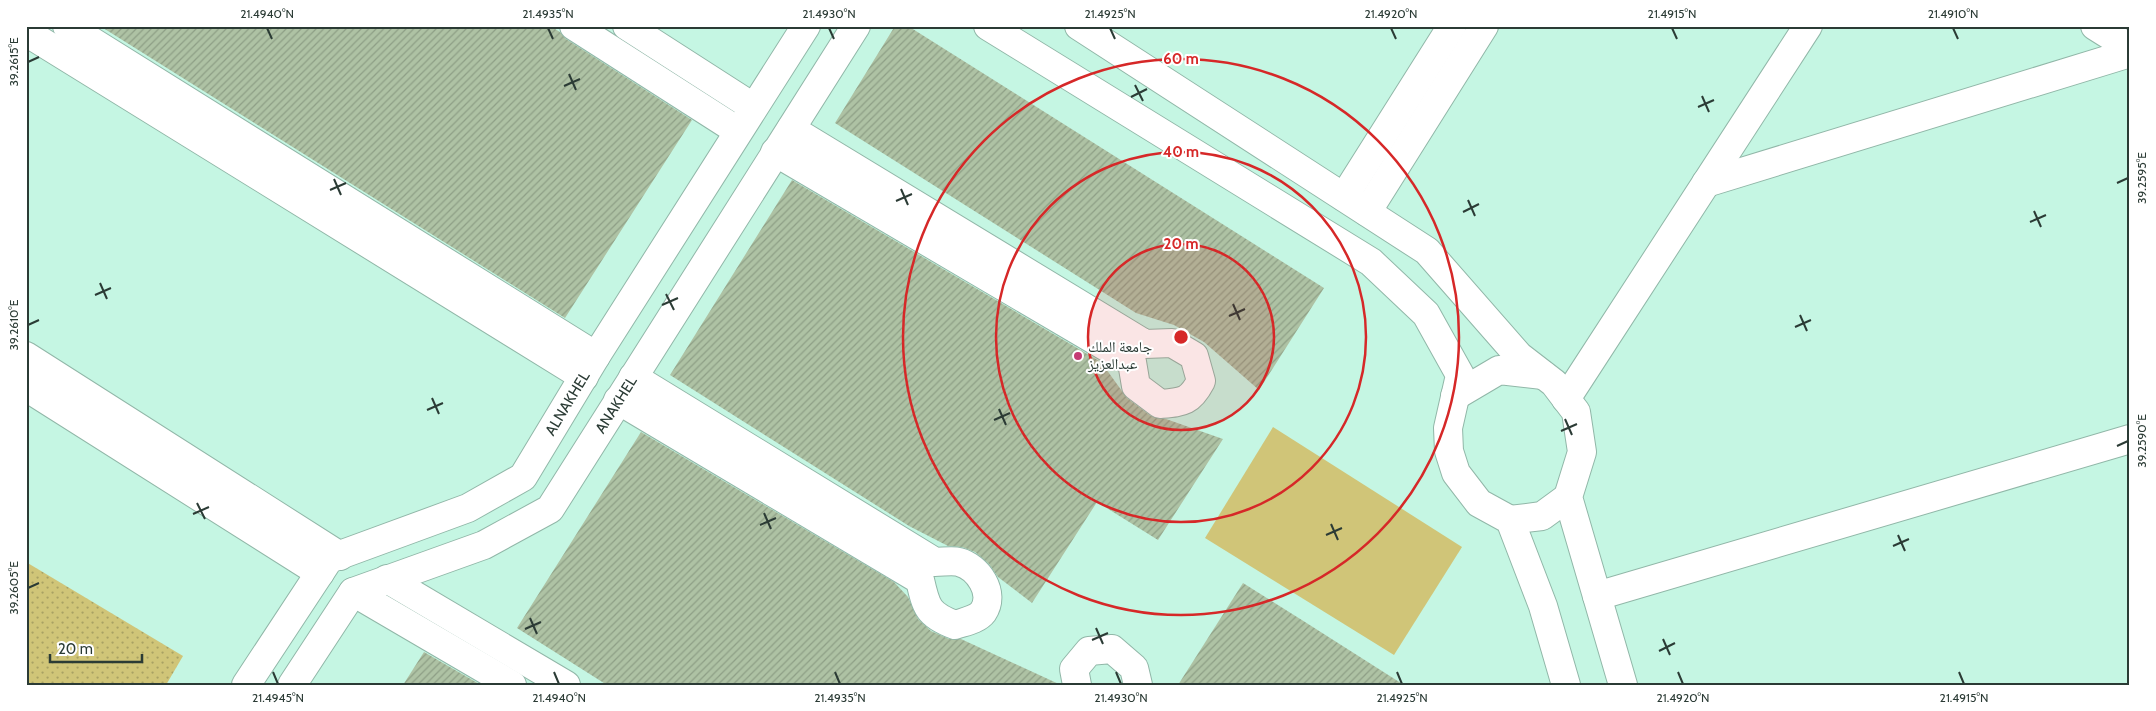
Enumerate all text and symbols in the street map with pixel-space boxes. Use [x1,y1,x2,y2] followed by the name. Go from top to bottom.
[240,6,294,21] text: 21.4940°N
[522,6,574,21] text: 21.4935°N
[802,6,856,21] text: 21.4930°N
[1084,6,1136,21] text: 21.4925°N
[1364,6,1418,21] text: 21.4920°N
[1648,6,1696,21] text: 21.4915°N
[1928,6,1978,21] text: 21.4910°N
[6,37,21,87] text: 39.2615°E
[1163,50,1199,68] text: 60 m
[1163,143,1199,161] text: 40 m
[2134,152,2149,204] text: 39.2595°E
[1164,235,1198,253] text: 20 m
[6,299,21,350] text: 39.2610°E
[1172,328,1190,346] centre of rings
[1087,338,1153,373] place label: جامعة الملك عبدالعزيز
[1072,350,1084,362] marker: جامعة الملك عبدالعزيز
[541,368,594,439] street label: ALNAKHEL
[591,372,641,437] street label: ANAKHEL
[2134,414,2149,468] text: 39.2590°E
[6,561,21,615] text: 39.2605°E
[50,631,142,663] scale bar
[58,640,93,658] text: 20 m
[252,690,304,705] text: 21.4945°N
[532,690,586,705] text: 21.4940°N
[814,690,866,705] text: 21.4935°N
[1094,690,1148,705] text: 21.4930°N
[1376,690,1428,705] text: 21.4925°N
[1656,690,1710,705] text: 21.4920°N
[1940,690,1988,705] text: 21.4915°N

